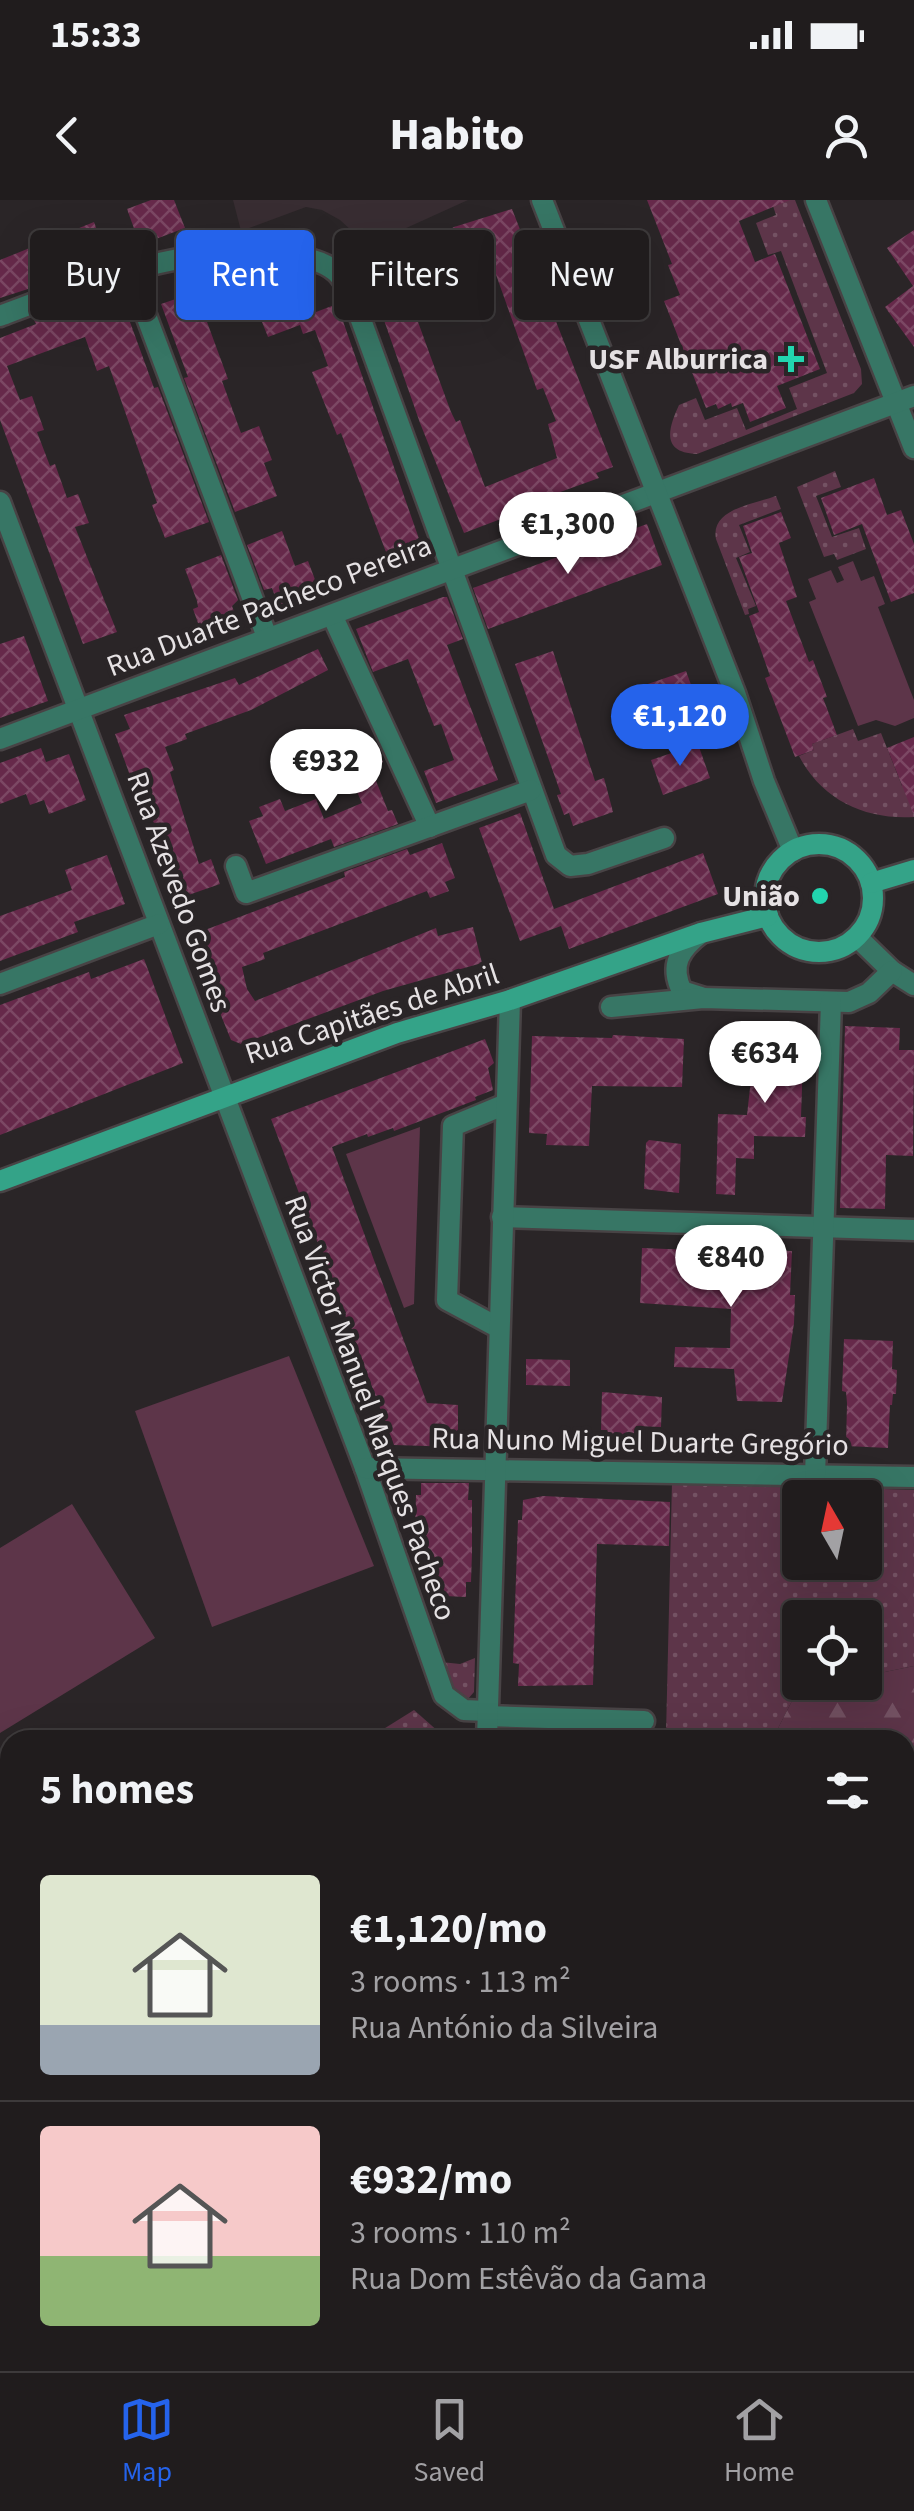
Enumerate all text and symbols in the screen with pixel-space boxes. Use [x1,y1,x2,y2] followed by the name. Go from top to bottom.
[50,8,142,62] text: 15:33
[390,103,524,167] text: Habito
[40,108,95,163] icon: back
[819,108,874,163] icon: person
[30,230,156,320] chip: Buy
[176,230,314,320] chip: Rent
[334,230,494,320] chip: Filters
[514,230,649,320] chip: New
[588,338,768,381] place label: USF Alburrica
[778,346,804,372] marker: USF Alburrica
[487,492,649,577] pin: €1,300
[521,501,615,547] text: €1,300
[100,524,438,688] street label: Rua Duarte Pacheco Pereira
[599,684,761,769] pin: €1,120
[633,693,727,739] text: €1,120
[267,729,385,814] pin: €932
[292,738,360,784] text: €932
[116,766,242,1018] street label: Rua Azevedo Gomes
[722,875,800,918] place label: União
[809,885,831,907] marker: União
[239,953,505,1075] street label: Rua Capitães de Abril
[706,1021,824,1106] pin: €634
[731,1030,799,1076] text: €634
[273,1189,467,1627] street label: Rua Victor Manuel Marques Pacheco
[672,1225,790,1310] pin: €840
[697,1234,765,1280] text: €840
[431,1417,849,1467] street label: Rua Nuno Miguel Duarte Gregório
[782,1480,882,1580] north arrow
[782,1480,882,1700] map controls
[782,1600,882,1700] button: locate
[40,1760,194,1820] text: 5 homes
[820,1763,875,1818] icon: filters
[350,1899,547,1959] text: €1,120/mo
[120,1915,240,2035] icon: home
[350,1959,571,2005] text: 3 rooms · 113 m²
[350,2005,658,2051] text: Rua António da Silveira
[350,2150,512,2210] text: €932/mo
[120,2166,240,2286] icon: home
[350,2210,571,2256] text: 3 rooms · 110 m²
[350,2256,707,2302] text: Rua Dom Estêvão da Gama
[119,2392,174,2492] tab: Map
[413,2392,485,2492] tab: Saved
[724,2392,794,2492] tab: Home

